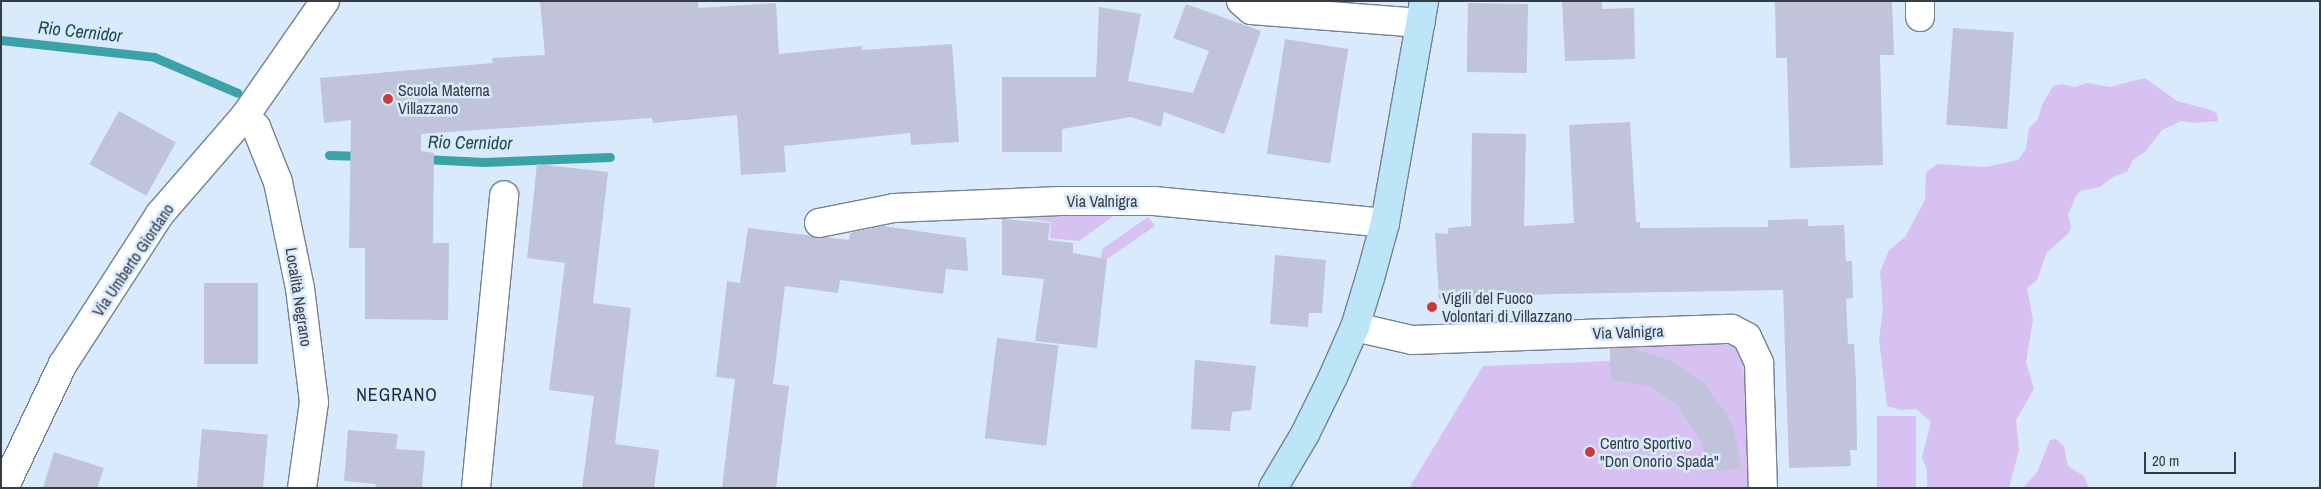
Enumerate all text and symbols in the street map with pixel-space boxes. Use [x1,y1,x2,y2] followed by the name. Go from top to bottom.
[37,17,123,47] water label: Rio Cernidor
[398,80,490,118] place label: Scuola Materna Villazzano
[382,93,394,105] marker: Scuola Materna Villazzano
[428,131,512,155] water label: Rio Cernidor
[1066,191,1138,211] street label: Via Valnigra
[88,200,178,320] street label: Via Umberto Giordano
[282,246,316,348] street label: Località Negrano
[1442,288,1572,326] place label: Vigili del Fuoco Volontari di Villazzano
[1426,301,1438,313] marker: Vigili del Fuoco Volontari di Villazzano
[1592,321,1664,343] street label: Via Valnigra
[355,384,439,406] district label: NEGRANO
[1600,433,1719,471] place label: Centro Sportivo "Don Onorio Spada"
[2146,442,2238,474] scale bar
[1584,446,1596,458] marker: Centro Sportivo "Don Onorio Spada"
[2152,450,2179,471] text: 20 m

